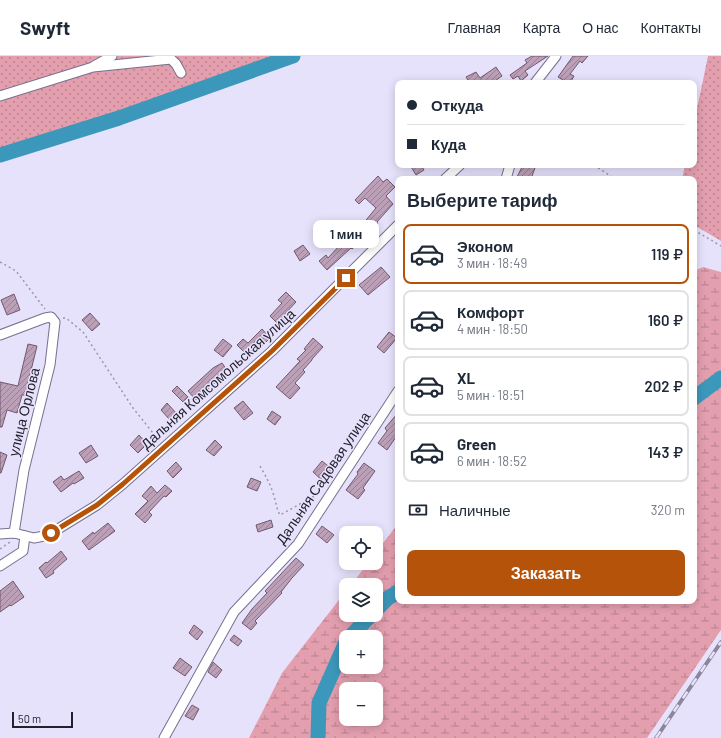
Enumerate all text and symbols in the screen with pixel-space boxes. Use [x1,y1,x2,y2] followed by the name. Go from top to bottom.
[20,16,70,39] text: Swyft
[448,19,501,36] text: Главная
[523,19,560,36] text: Карта
[582,19,619,36] text: О нас
[641,19,701,36] text: Контакты
[431,96,483,114] text: Откуда
[431,135,466,153] text: Куда
[407,189,558,211] text: Выберите тариф
[313,220,379,248] callout: 1 мин
[330,226,362,242] text: 1 мин
[409,236,445,272] icon: car
[457,237,513,255] text: Эконом
[651,245,683,263] text: 119 ₽
[457,255,527,271] text: 3 мин · 18:49
[337,269,355,287] route end
[409,302,445,338] icon: car
[457,303,524,321] text: Комфорт
[137,305,298,452] street label: Дальняя Комсомольская улица
[648,311,683,329] text: 160 ₽
[457,321,528,337] text: 4 мин · 18:50
[4,366,43,458] street label: улица Орлова
[409,368,445,404] icon: car
[457,369,475,387] text: XL
[644,377,683,395] text: 202 ₽
[457,387,524,403] text: 5 мин · 18:51
[272,408,373,547] street label: Дальняя Садовая улица
[409,434,445,470] icon: car
[457,435,496,453] text: Green
[647,443,683,461] text: 143 ₽
[457,453,527,469] text: 6 мин · 18:52
[407,499,429,521] icon: cash
[439,501,511,519] text: Наличные
[651,502,685,518] text: 320 m
[42,524,60,542] route start
[339,526,383,726] map controls
[339,526,383,570] button: locate
[407,550,685,596] button: Заказать
[339,578,383,622] button: layers
[339,630,383,674] button: +
[339,682,383,726] button: −
[12,710,73,729] scale bar
[18,712,41,725] text: 50 m

